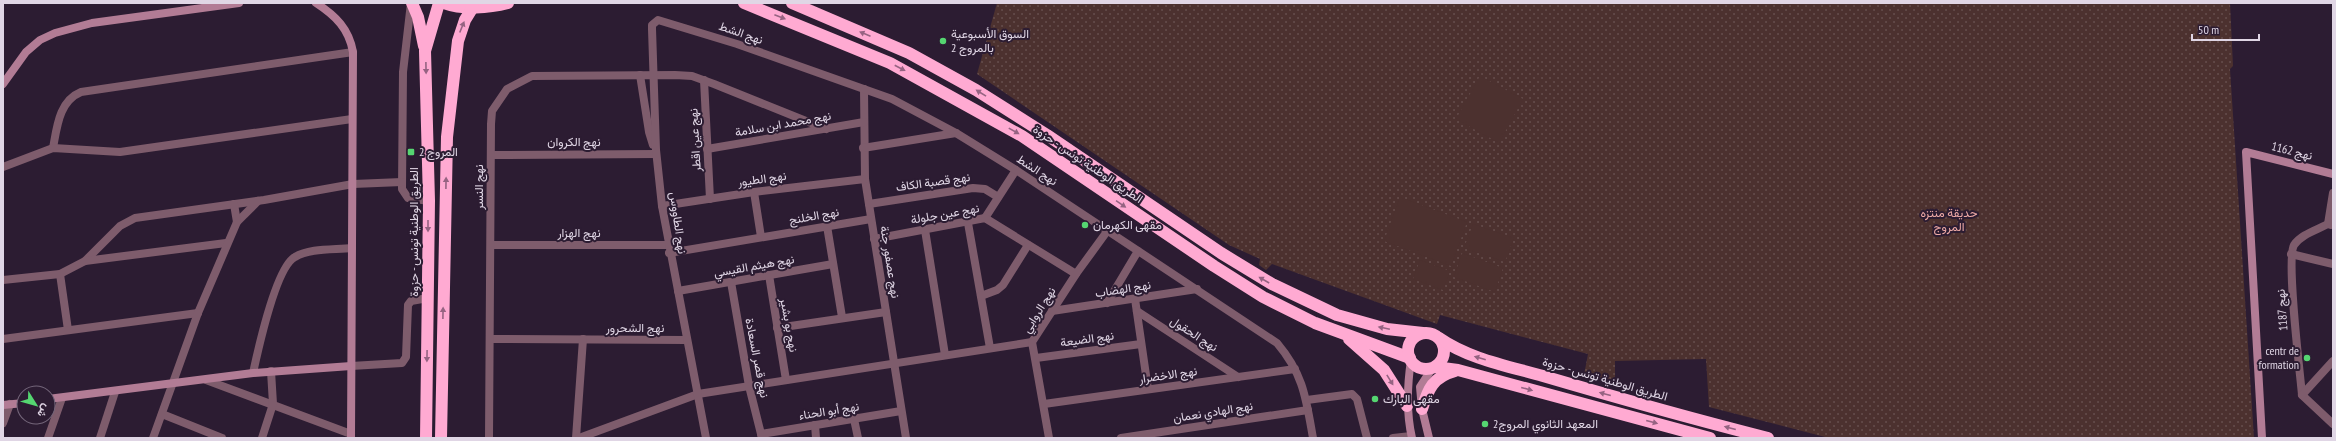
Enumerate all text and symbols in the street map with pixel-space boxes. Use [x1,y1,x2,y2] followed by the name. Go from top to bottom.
[775,15,787,21] one-way arrow
[2192,16,2259,42] scale bar
[716,18,765,49] street label: نهج الشط
[460,20,466,32] one-way arrow
[2198,22,2219,37] text: 50 m
[951,26,1029,57] place label: السوق الأسبوعية بالمروج 2
[858,30,870,36] one-way arrow
[938,36,948,46] marker: السوق الأسبوعية بالمروج 2
[422,62,429,74] one-way arrow
[894,65,906,71] one-way arrow
[975,89,987,96] one-way arrow
[685,108,706,173] street label: نهج عين اقطر
[734,108,833,141] street label: نهج محمد ابن سلامة
[1030,121,1146,207] street label: الطريق الوطنية تونس - حزوة
[1008,128,1019,134] one-way arrow
[547,134,601,151] street label: نهج الكروان
[2270,138,2314,165] street label: نهج 1162
[419,144,458,161] place label: المروج 2
[406,147,416,157] marker: المروج 2
[1013,151,1061,190] street label: نهج الشط
[471,164,488,211] street label: نهج النسر
[406,167,422,297] street label: الطريق الوطنية تونس - حزوة
[736,168,788,191] street label: نهج الطيور
[895,169,971,196] street label: نهج قصبة الكاف
[443,176,449,189] one-way arrow
[665,191,690,255] street label: نهج الطاووس
[909,200,981,229] street label: نهج عين جلولة
[1116,200,1126,208] one-way arrow
[788,204,841,229] street label: نهج الخلنج
[1920,205,1978,236] park label: حديقة منتزه المروج
[1093,217,1162,233] place label: مقهى الكهرمان
[425,220,431,233] one-way arrow
[1080,220,1090,230] marker: مقهى الكهرمان
[556,225,601,242] street label: نهج الهزار
[875,225,904,299] street label: نهج عصفور جنة
[712,251,796,283] street label: نهج هيثم القيسي
[1258,276,1270,283] one-way arrow
[1094,277,1152,302] street label: نهج الهضاب
[1019,284,1061,337] street label: نهج الروابي
[2273,289,2292,331] street label: نهج 1187
[775,296,802,353] street label: نهج بو بشير
[440,306,446,319] one-way arrow
[1167,313,1221,356] street label: نهج الحقول
[740,317,773,399] street label: نهج قصر السعادة
[605,320,664,337] street label: نهج الشحرور
[1378,325,1390,331] one-way arrow
[1059,327,1115,352] street label: نهج الضيعة
[2259,343,2299,372] place label: centr de formation
[424,350,430,363] one-way arrow
[1541,353,1669,405] street label: الطريق الوطنية تونس - حزوة
[2302,353,2312,363] marker: centr de formation
[1474,355,1486,361] one-way arrow
[1137,363,1198,388] street label: نهج الاخضرار
[1386,374,1394,385] one-way arrow
[16,385,56,425] north arrow
[1521,386,1533,392] one-way arrow
[1383,391,1440,407] place label: مقهى البارك
[1599,391,1611,397] one-way arrow
[1370,394,1380,404] marker: مقهى البارك
[798,398,860,425] street label: نهج أبو الحناء
[1172,398,1254,428] street label: نهج الهادي نعمان
[34,402,54,421] text: ش
[1493,416,1598,434] place label: المعهد الثانوي المروج2
[1480,419,1490,429] marker: المعهد الثانوي المروج2
[1646,420,1659,426] one-way arrow
[1724,425,1736,431] one-way arrow

